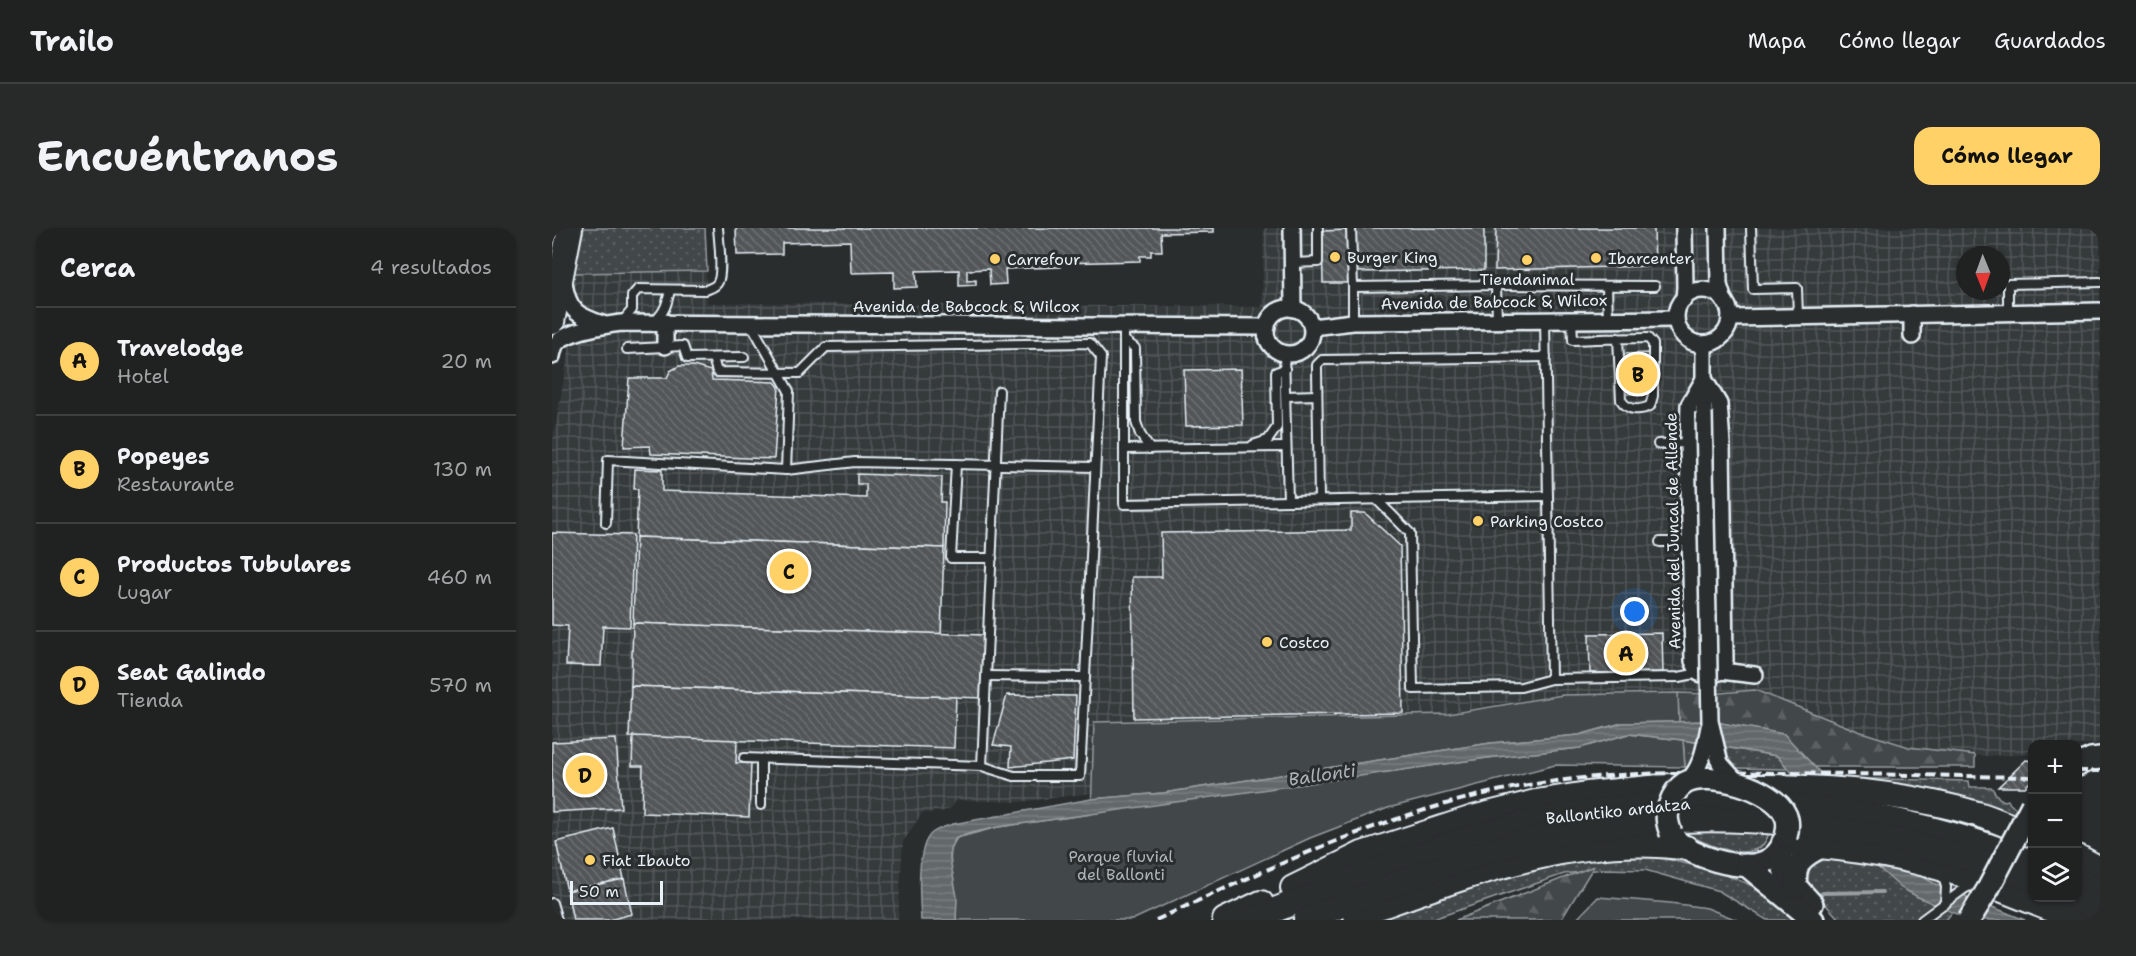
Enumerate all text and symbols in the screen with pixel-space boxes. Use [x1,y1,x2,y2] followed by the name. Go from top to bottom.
[30,22,114,60] text: Trailo
[1748,27,1806,55] text: Mapa
[1839,27,1961,55] text: Cómo llegar
[1994,27,2106,55] text: Guardados
[1914,127,2100,185] button: Cómo llegar
[36,128,338,184] text: Encuéntranos
[1956,246,2010,300] north arrow
[1347,247,1438,268] place label: Burger King
[1608,248,1692,269] place label: Ibarcenter
[1007,249,1081,270] place label: Carrefour
[60,250,135,285] text: Cerca
[1328,250,1342,264] marker: Burger King
[1589,251,1603,265] marker: Ibarcenter
[988,252,1002,266] marker: Carrefour
[1520,253,1534,267] marker: Tiendanimal
[370,254,492,280] text: 4 resultados
[1479,269,1575,290] place label: Tiendanimal
[1381,290,1607,314] street label: Avenida de Babcock & Wilcox
[853,296,1079,317] street label: Avenida de Babcock & Wilcox
[117,334,244,363] text: Travelodge
[72,348,87,374] text: A
[441,348,492,374] text: 20 m
[1618,352,1658,396] pin: B
[117,363,169,389] text: Hotel
[1660,412,1686,650] street label: Avenida del Juncal de Allende
[117,442,209,471] text: Popeyes
[73,456,86,482] text: B
[433,456,492,482] text: 130 m
[117,471,235,497] text: Restaurante
[1490,511,1604,532] place label: Parking Costco
[1471,514,1485,528] marker: Parking Costco
[770,548,808,594] pin: C
[117,550,351,579] text: Productos Tubulares
[73,564,86,590] text: C
[427,564,492,590] text: 460 m
[117,579,173,605] text: Lugar
[1620,597,1649,626] your location
[1606,630,1646,676] pin: A
[1279,632,1329,653] place label: Costco
[1260,635,1274,649] marker: Costco
[117,658,266,687] text: Seat Galindo
[72,672,87,698] text: D
[429,672,492,698] text: 570 m
[117,687,183,713] text: Tienda
[2028,740,2082,902] map controls
[2028,740,2082,794] button: +
[566,752,604,798] pin: D
[1287,758,1358,792] water label: Ballonti
[1545,793,1691,829] street label: Ballontiko ardatza
[2028,794,2082,848] button: −
[1069,846,1174,885] park label: Parque fluvial del Ballonti
[2028,848,2082,902] button: layers
[602,850,691,871] place label: Fiat Ibauto
[583,853,597,867] marker: Fiat Ibauto
[570,878,663,906] scale bar
[579,881,619,902] text: 50 m

